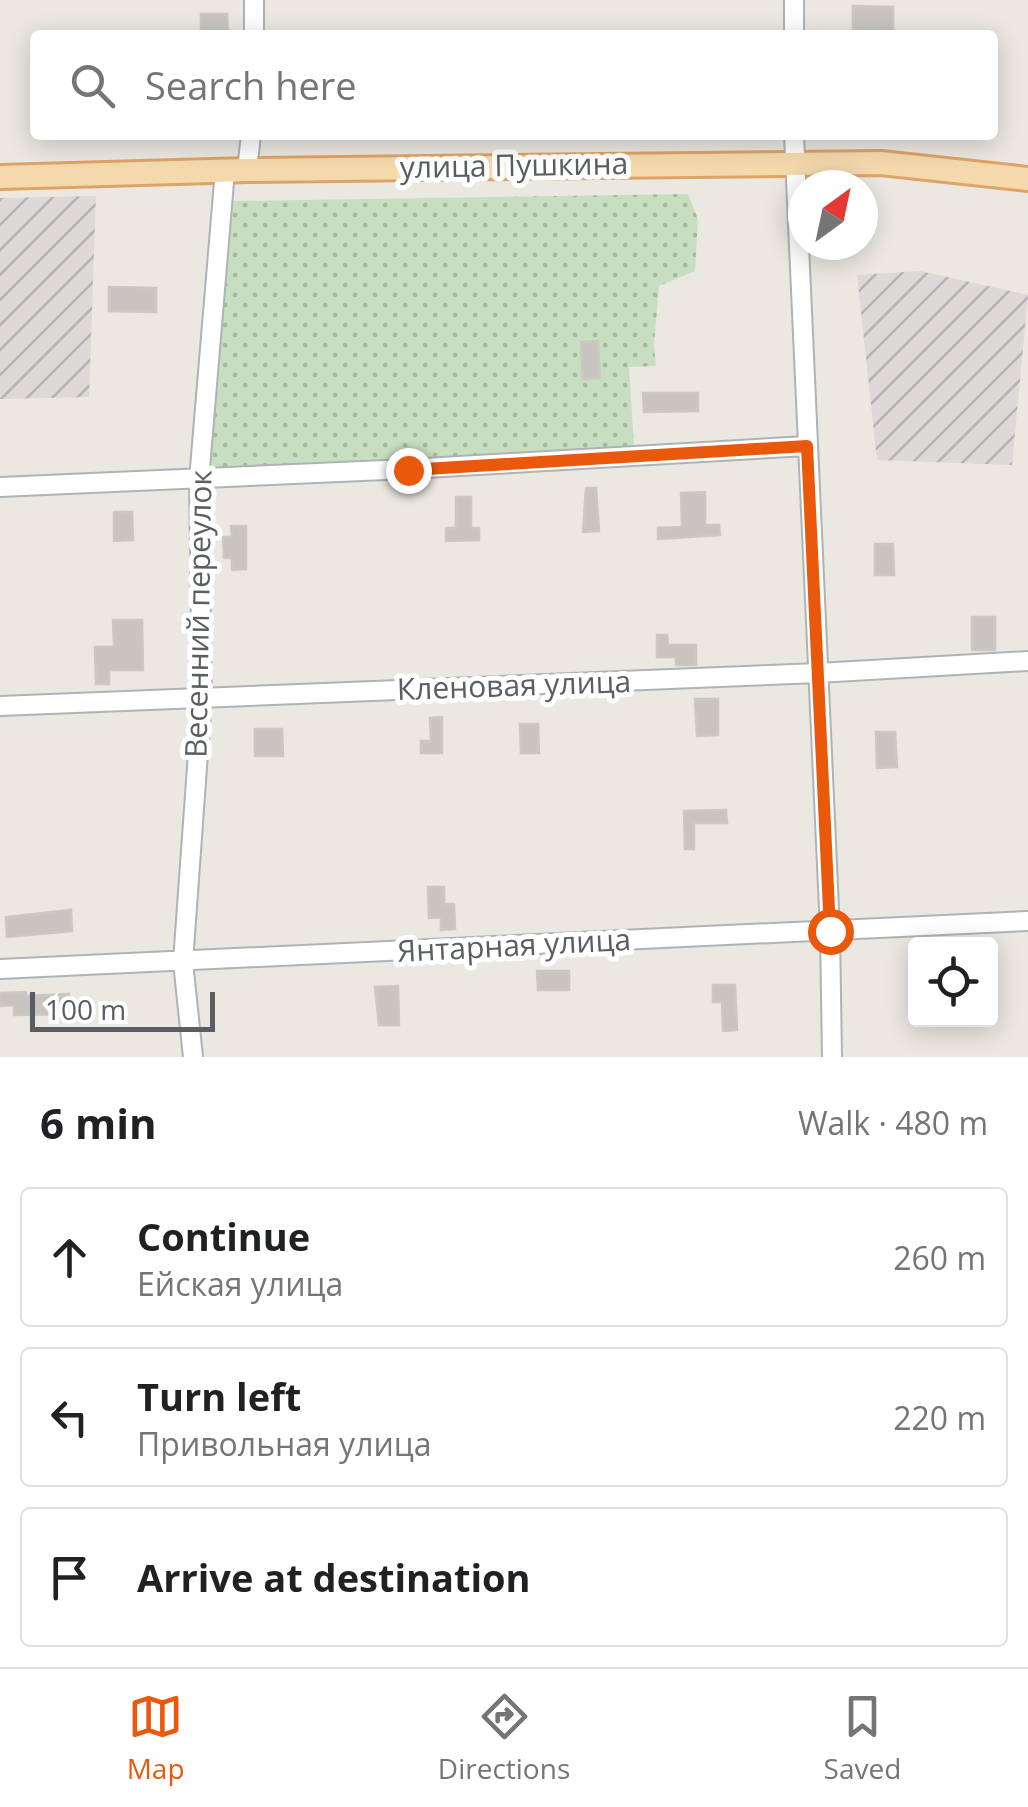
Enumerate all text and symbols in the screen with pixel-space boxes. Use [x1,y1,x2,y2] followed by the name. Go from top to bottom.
[30,30,998,140] search box
[65,58,120,113] icon: search
[145,59,357,111] text: Search here
[399,142,628,187] street label: улица Пушкина
[788,170,878,260] north arrow
[386,448,432,494] route end
[174,469,221,758] street label: Весенний переулок
[396,660,632,709] street label: Кленовая улица
[808,909,854,955] route start
[396,918,632,971] street label: Янтарная улица
[908,937,998,1027] map controls
[908,937,998,1027] button: locate
[30,987,215,1032] scale bar
[45,990,126,1028] text: 100 m
[40,1094,157,1151] text: 6 min
[798,1101,988,1144] text: Walk · 480 m
[137,1210,310,1262] text: Continue
[42,1230,97,1285] icon: ahead
[893,1236,986,1279] text: 260 m
[137,1262,343,1305] text: Ейская улица
[137,1370,301,1422] text: Turn left
[42,1390,97,1445] icon: left
[893,1396,986,1439] text: 220 m
[137,1422,432,1465] text: Привольная улица
[42,1550,97,1605] icon: arrive
[137,1551,531,1603] text: Arrive at destination
[127,1689,185,1787] tab: Map
[438,1689,570,1787] tab: Directions
[824,1689,901,1787] tab: Saved

